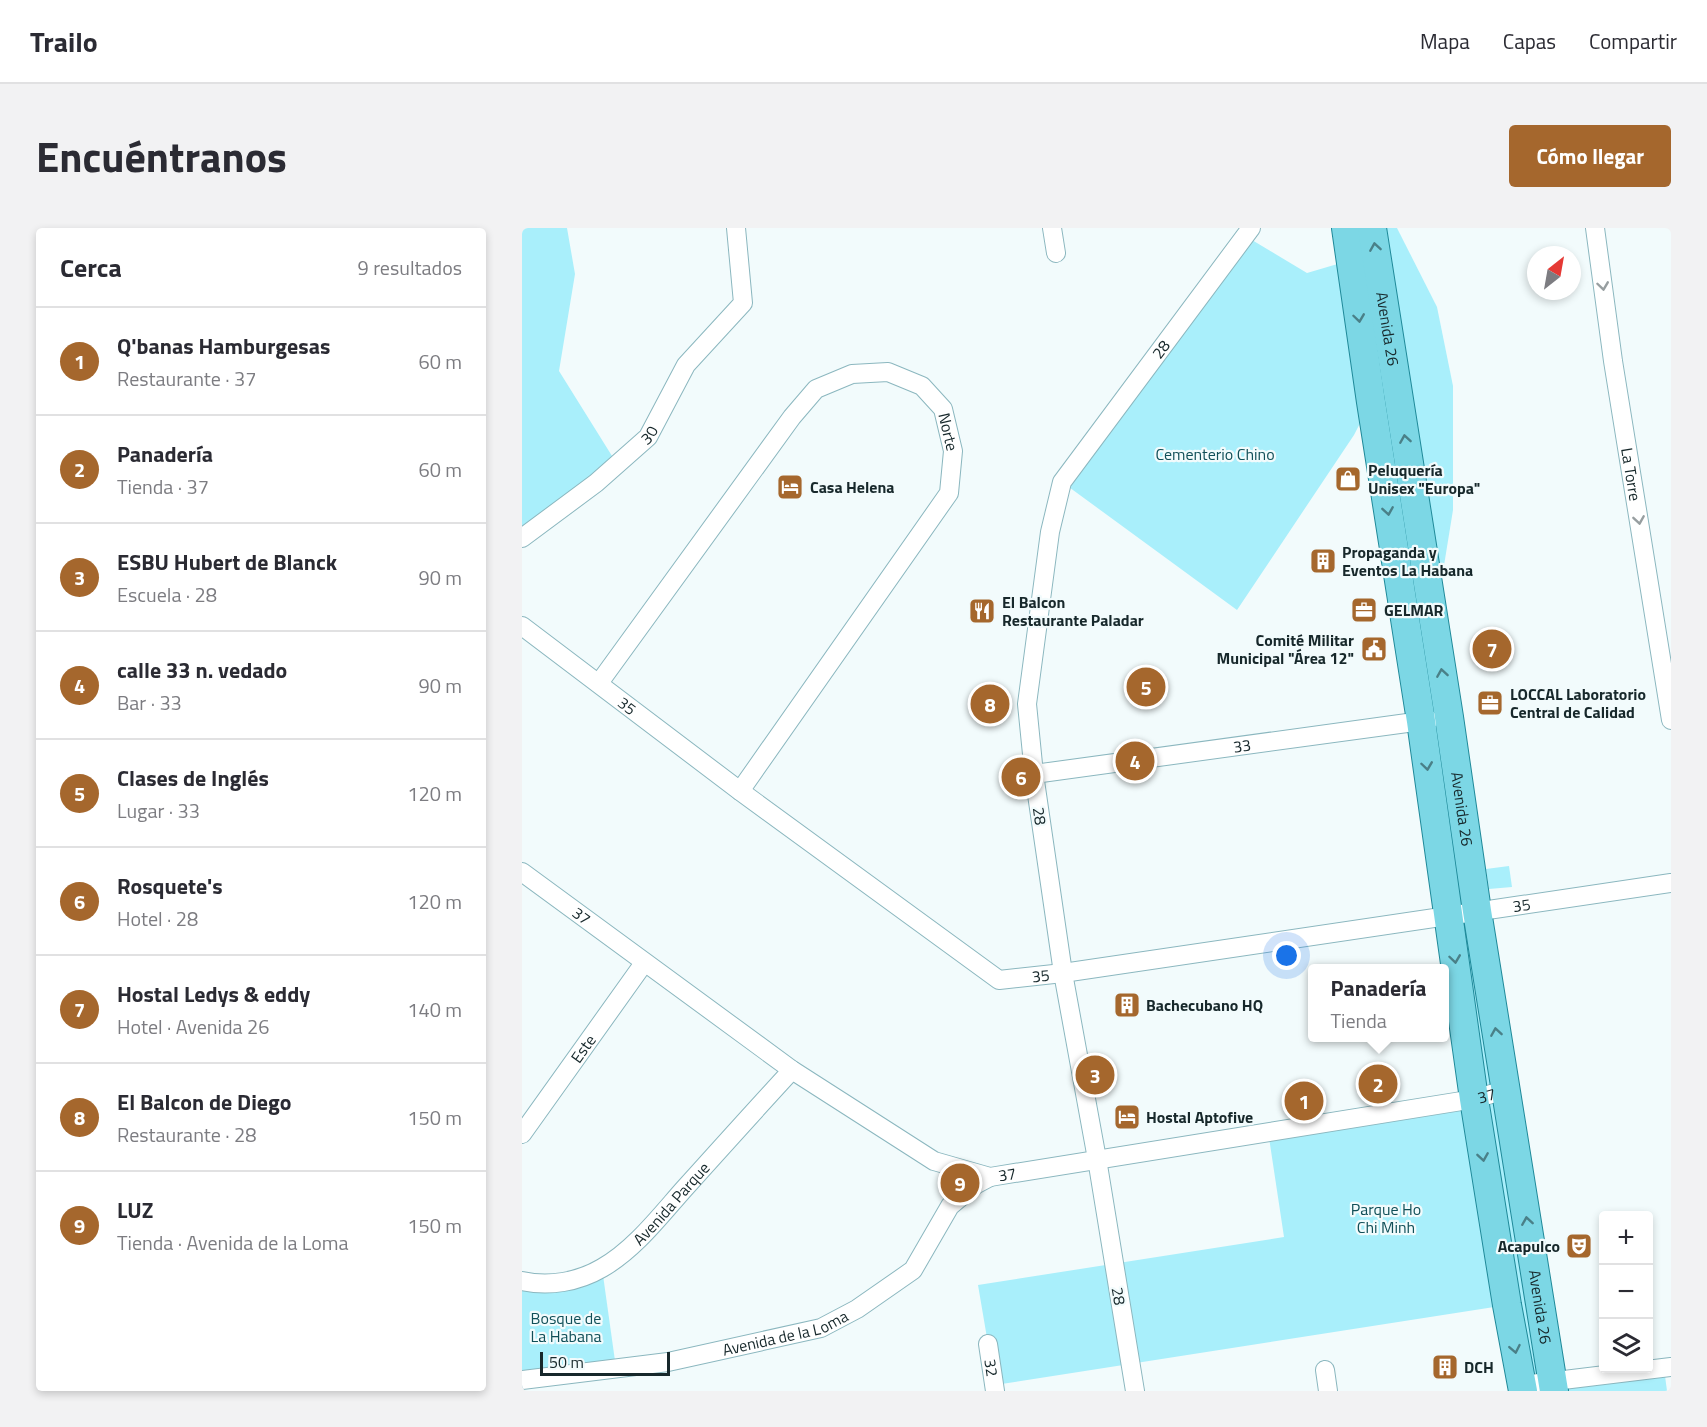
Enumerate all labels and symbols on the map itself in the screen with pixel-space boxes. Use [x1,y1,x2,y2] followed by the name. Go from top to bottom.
[1369,242,1381,251] one-way arrow
[1527,246,1581,300] north arrow
[1596,281,1608,291] one-way arrow
[1370,290,1406,368] street label: Avenida 26
[1353,314,1365,323] one-way arrow
[1146,335,1176,364] street label: 28
[932,410,965,453] street label: Norte
[635,421,664,450] street label: 30
[1399,435,1412,445] one-way arrow
[1155,442,1275,466] park label: Cementerio Chino
[1615,446,1647,503] street label: La Torre
[1368,458,1480,500] place label: Peluquería Unisex "Europa"
[1333,464,1363,494] shop icon: Peluquería Unisex "Europa"
[775,472,805,502] hotel icon: Casa Helena
[810,475,895,499] place label: Casa Helena
[1381,506,1394,516] one-way arrow
[1632,516,1644,525] one-way arrow
[1342,540,1473,582] place label: Propaganda y Eventos La Habana
[1308,546,1338,576] building icon: Propaganda y Eventos La Habana
[1002,590,1144,632] place label: El Balcon Restaurante Paladar
[1349,595,1379,625] office icon: GELMAR
[967,596,997,626] restaurant icon: El Balcon Restaurante Paladar
[1384,598,1444,622] place label: GELMAR
[1472,626,1512,672] pin: 7
[1216,628,1354,670] place label: Comité Militar Municipal "Área 12"
[1359,634,1389,664] public building icon: Comité Militar Municipal "Área 12"
[1126,664,1166,710] pin: 5
[1436,669,1449,679] one-way arrow
[970,682,1010,726] pin: 8
[1510,682,1646,724] place label: LOCCAL Laboratorio Central de Calidad
[1475,688,1505,718] office icon: LOCCAL Laboratorio Central de Calidad
[613,691,642,721] street label: 35
[1232,732,1253,759] street label: 33
[1116,738,1154,784] pin: 4
[1002,754,1040,800] pin: 6
[1421,762,1433,771] one-way arrow
[1445,770,1480,848] street label: Avenida 26
[1027,805,1053,827] street label: 28
[1511,892,1532,918] street label: 35
[567,901,596,931] street label: 37
[1272,941,1301,970] your location
[1448,955,1460,964] one-way arrow
[1031,963,1051,988] street label: 35
[1112,990,1142,1020] building icon: Bachecubano HQ
[1146,993,1263,1017] place label: Bachecubano HQ
[1490,1028,1503,1038] one-way arrow
[564,1029,601,1068] street label: Este
[1076,1052,1114,1098] pin: 3
[1358,1062,1398,1106] pin: 2
[1284,1078,1324,1124] pin: 1
[1475,1081,1498,1109] street label: 37
[1112,1102,1142,1132] hotel icon: Hostal Aptofive
[1146,1105,1253,1129] place label: Hostal Aptofive
[1477,1152,1489,1161] one-way arrow
[627,1156,715,1251] street label: Avenida Parque
[940,1160,980,1206] pin: 9
[996,1161,1018,1188] street label: 37
[1351,1197,1421,1239] park label: Parque Ho Chi Minh
[1521,1216,1533,1226] one-way arrow
[1564,1231,1594,1261] theatre icon: Acapulco
[1498,1234,1560,1258] place label: Acapulco
[1523,1268,1558,1346] street label: Avenida 26
[1106,1285,1132,1307] street label: 28
[720,1304,852,1362] street label: Avenida de la Loma
[530,1306,602,1348] park label: Bosque de La Habana
[1508,1344,1521,1354] one-way arrow
[540,1349,670,1376] scale bar
[1430,1352,1460,1382] building icon: DCH
[1464,1355,1494,1379] place label: DCH
[978,1357,1005,1378] street label: 32

